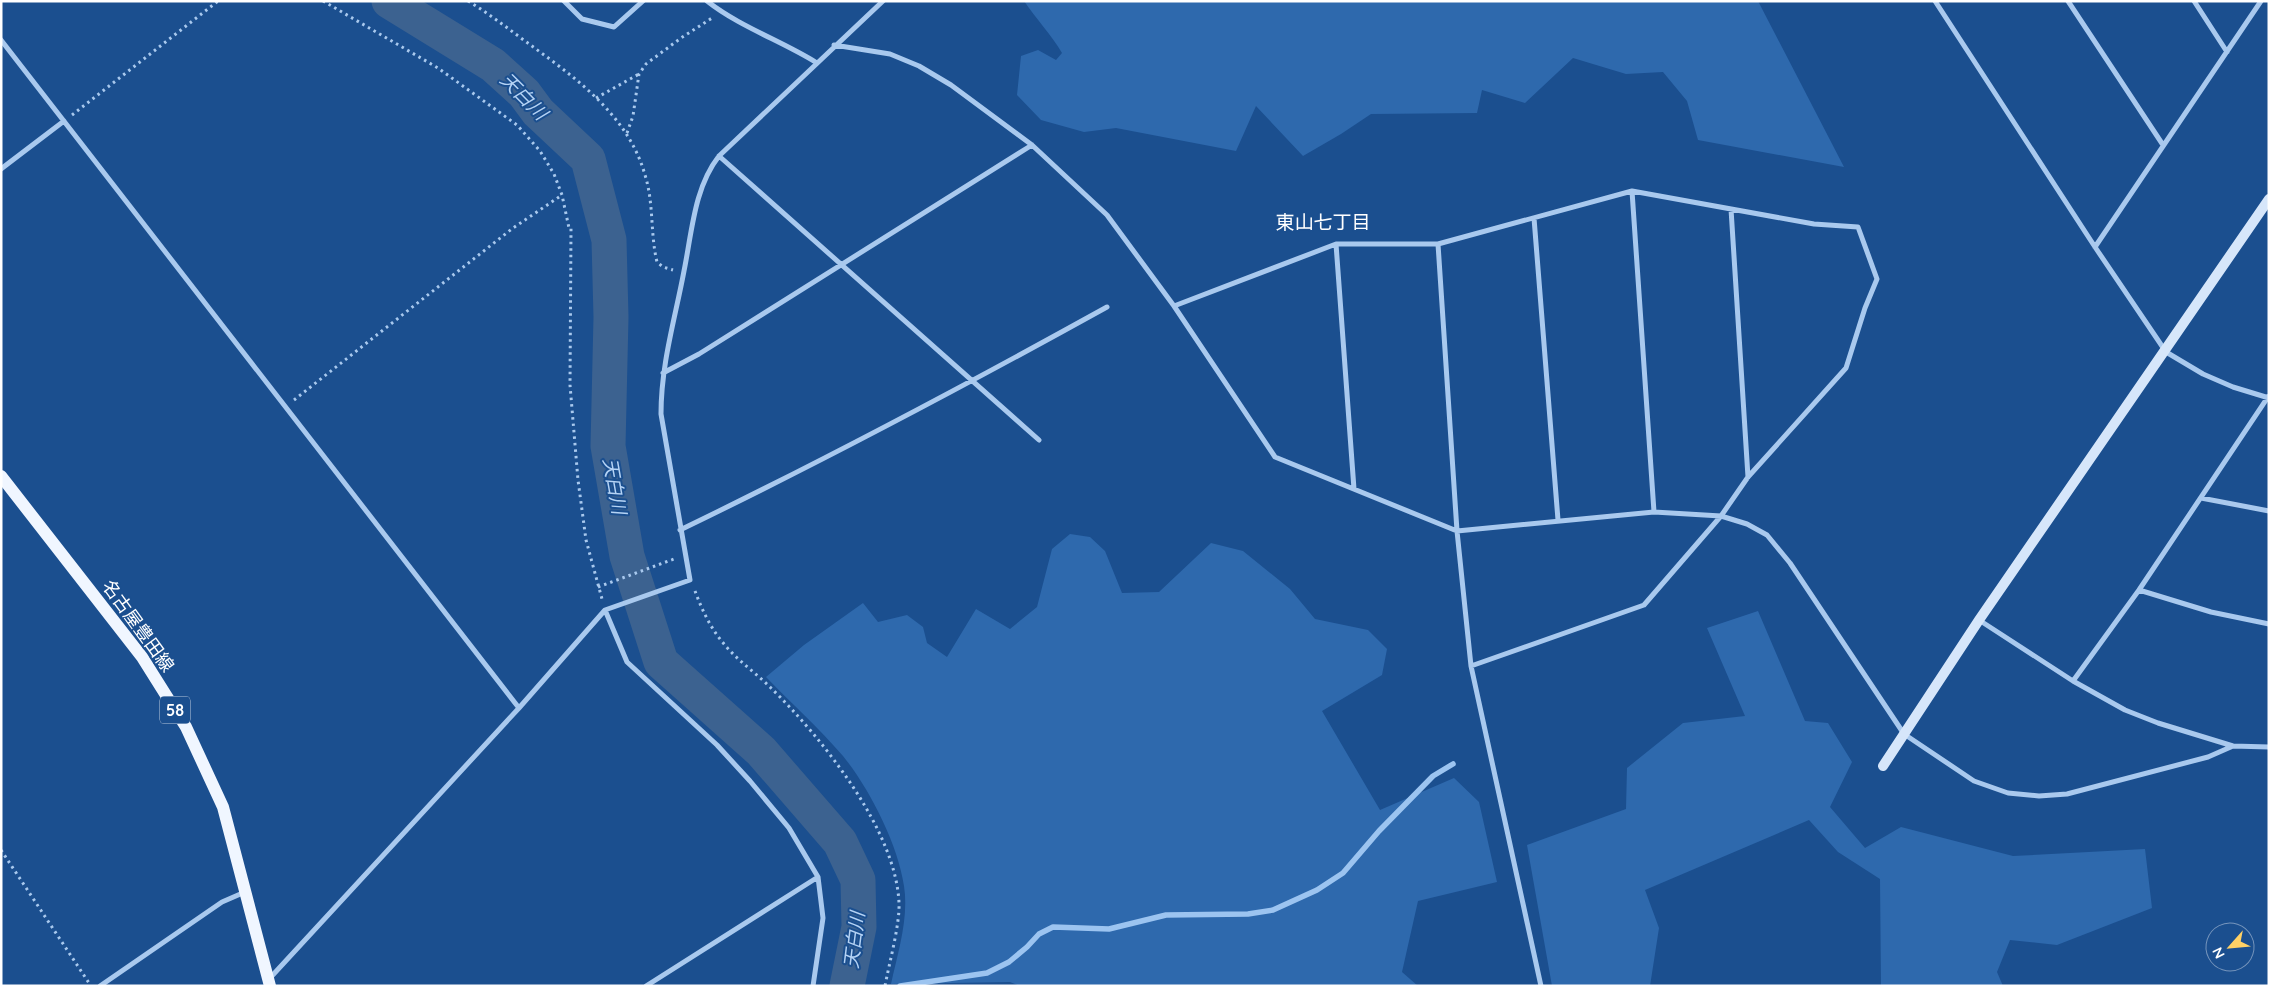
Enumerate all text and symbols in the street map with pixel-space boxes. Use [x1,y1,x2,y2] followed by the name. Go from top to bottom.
[495,67,554,126] water label: 天白川
[1275,210,1371,234] district label: 東山七丁目
[598,456,632,518] water label: 天白川
[97,575,179,676] street label: 名古屋豊田線
[160,696,190,724] road number: 58
[839,908,870,970] water label: 天白川
[2205,922,2255,972] north arrow
[2208,944,2229,962] text: N

